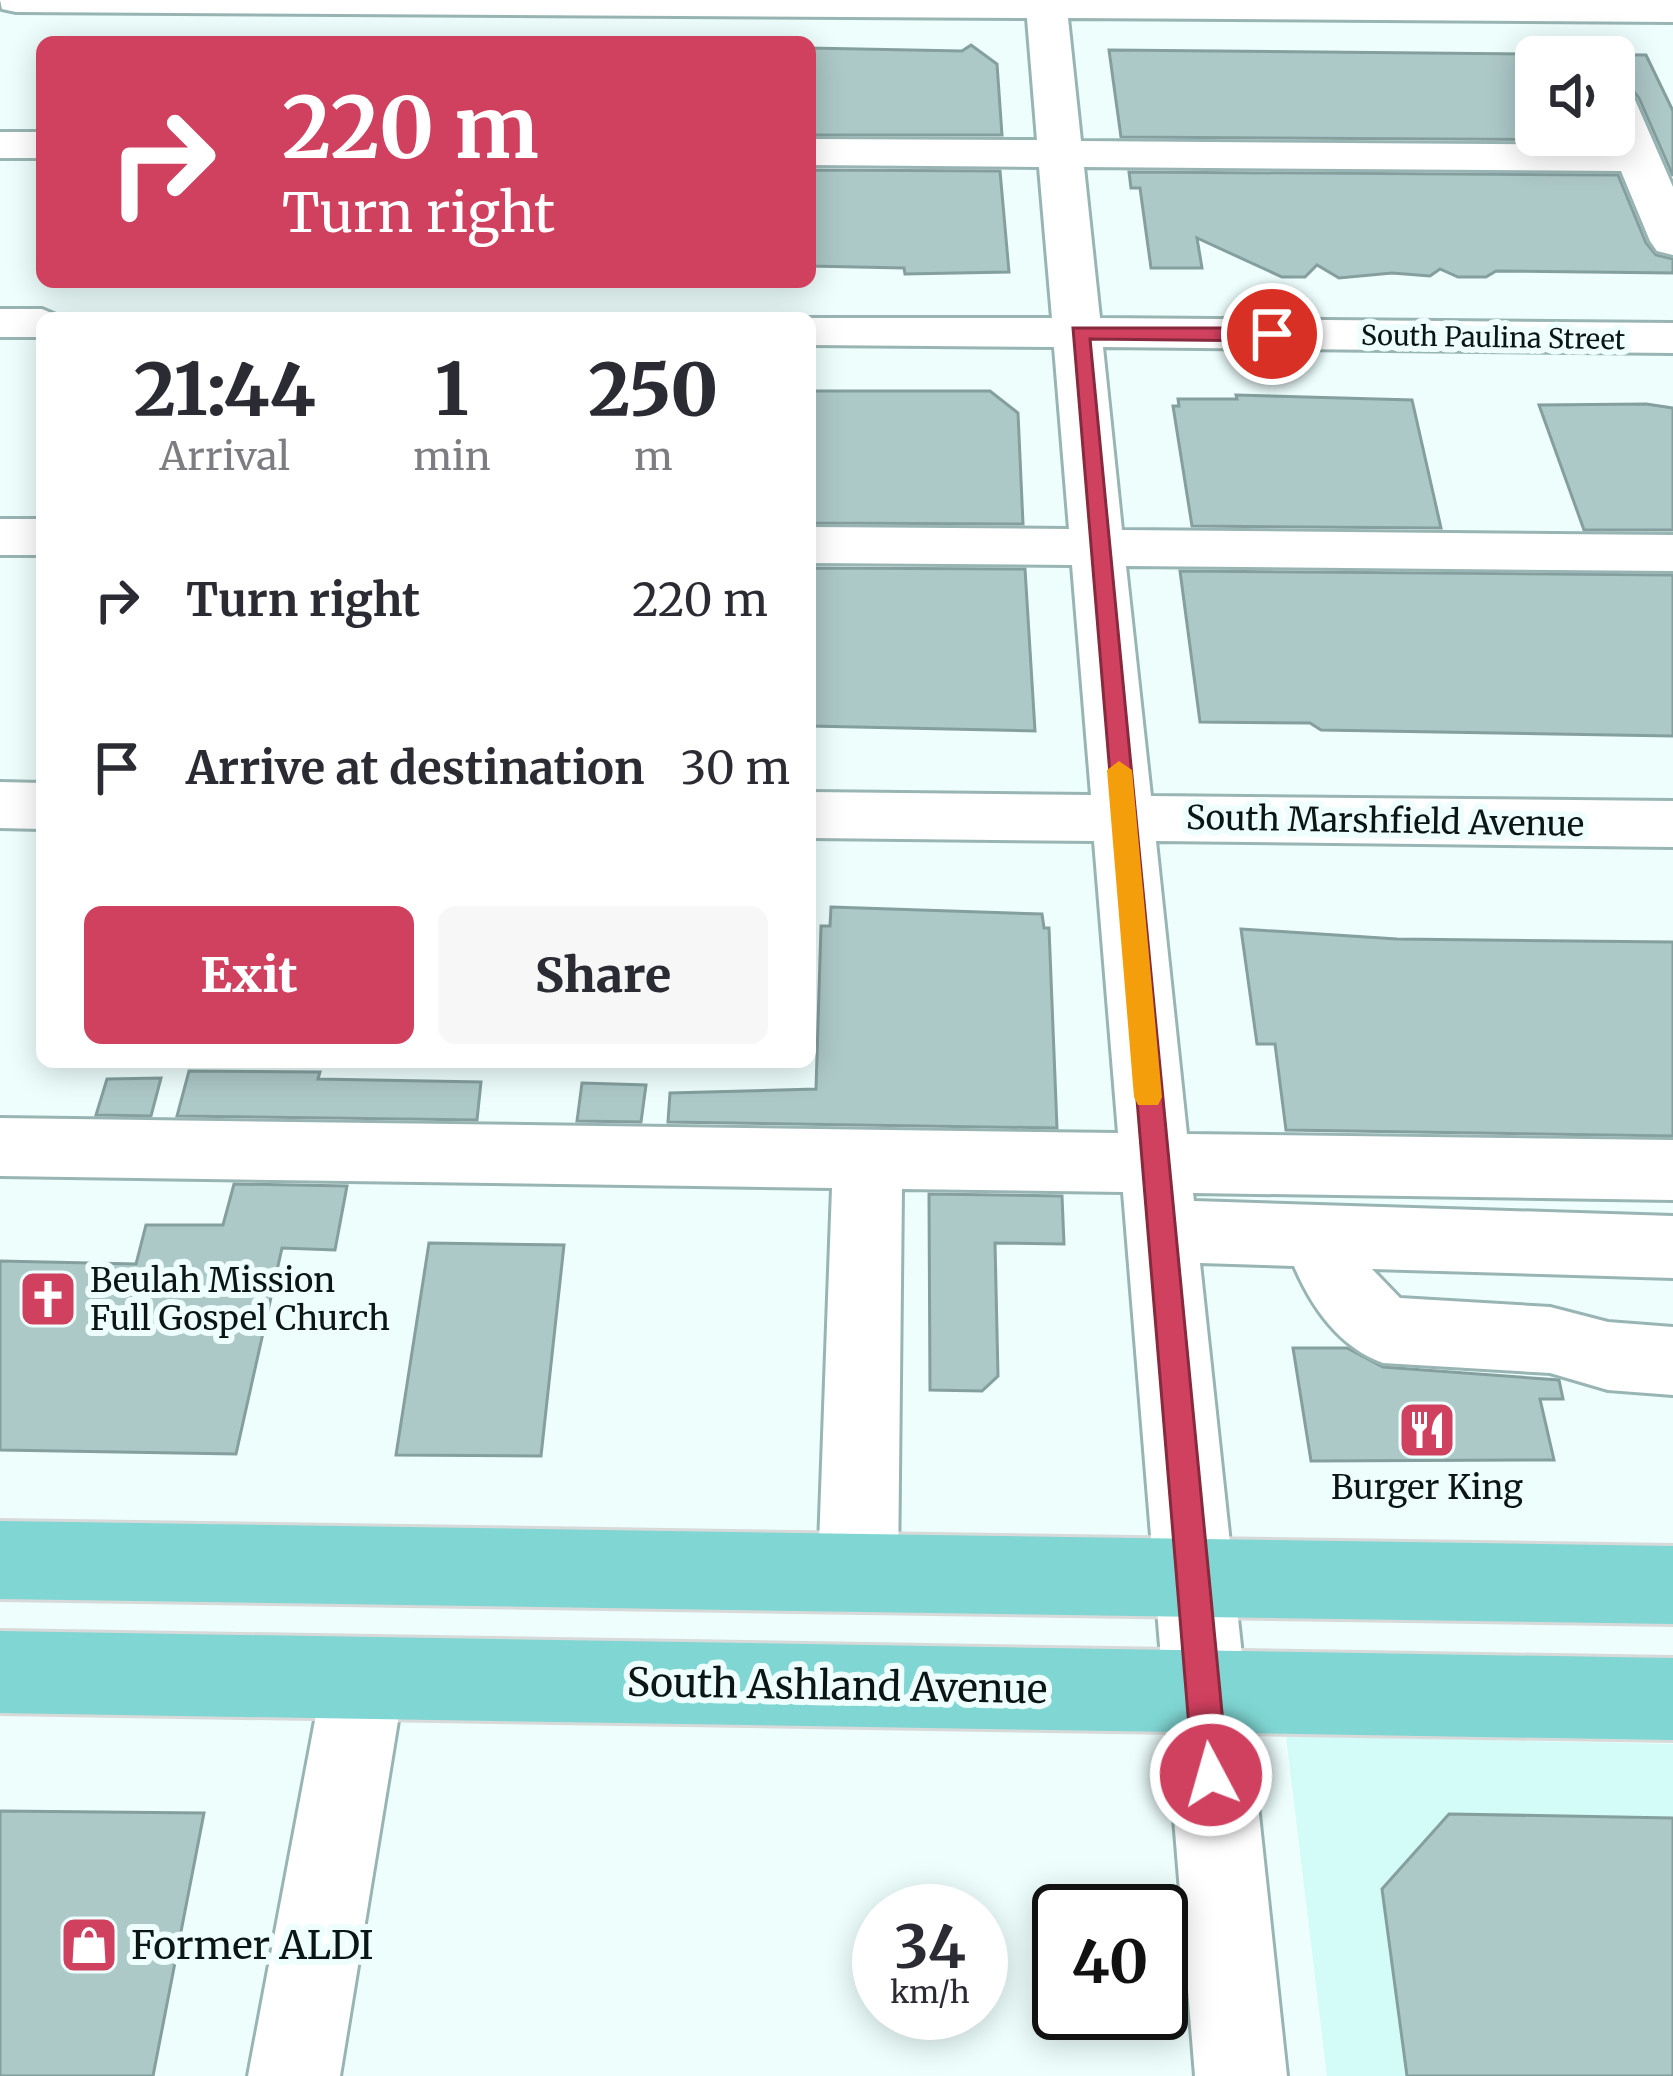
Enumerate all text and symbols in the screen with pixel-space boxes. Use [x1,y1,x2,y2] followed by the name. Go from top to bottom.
[1515,36,1635,156] map controls
[1515,36,1635,156] button: sound
[282,75,539,181] text: 220 m
[84,84,240,240] icon: right
[282,179,555,247] text: Turn right
[1221,283,1323,385] pin
[1239,301,1305,367] icon: arrive
[1361,318,1626,356] street label: South Paulina Street
[134,344,316,435] text: 21:44
[435,344,469,435] text: 1
[588,344,718,435] text: 250
[160,432,290,481] text: Arrival
[413,432,491,481] text: min
[634,432,673,481] text: m
[84,567,150,633] icon: right
[186,572,420,628] text: Turn right
[632,572,768,628] text: 220 m
[84,735,150,801] icon: arrive
[186,740,644,796] text: Arrive at destination
[680,740,790,796] text: 30 m
[1185,797,1585,845] street label: South Marshfield Avenue
[84,906,414,1044] button: Exit
[438,906,768,1044] button: Share
[90,1260,390,1339] place label: Beulah Mission Full Gospel Church
[17,1268,79,1330] church icon: Beulah Mission Full Gospel Church
[1396,1399,1458,1461] restaurant icon: Burger King
[1331,1467,1523,1508] place label: Burger King
[626,1658,1048,1714] street label: South Ashland Avenue
[1148,1712,1274,1838] position arrow
[1032,1884,1188,2040] speed limit sign: 40
[894,1909,966,1984] text: 34
[58,1914,120,1976] shop icon: Former ALDI
[131,1921,374,1970] place label: Former ALDI
[890,1973,970,2011] text: km/h

